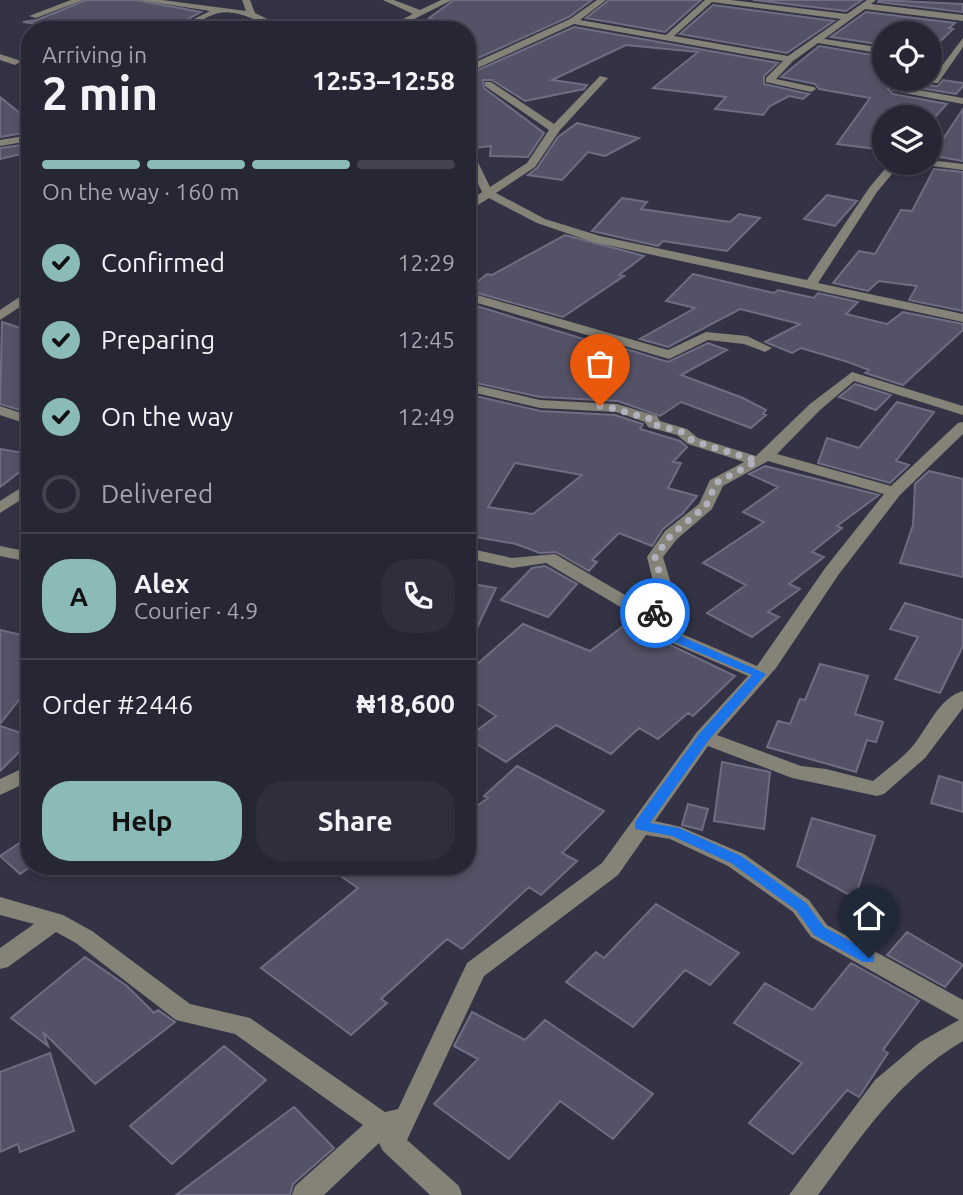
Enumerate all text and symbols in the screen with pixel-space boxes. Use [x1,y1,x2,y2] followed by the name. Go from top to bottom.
[872,21,942,175] map controls
[872,21,942,91] button: locate
[42,42,147,67] text: Arriving in
[312,66,455,95] text: 12:53–12:58
[42,67,158,119] text: 2 min
[872,105,942,175] button: layers
[42,179,239,204] text: On the way · 160 m
[42,244,80,282] icon: check
[101,248,225,277] text: Confirmed
[397,250,455,275] text: 12:29
[42,321,80,359] icon: check
[101,325,215,354] text: Preparing
[397,327,455,352] text: 12:45
[570,334,630,406] pin
[581,345,619,383] icon: bag
[42,398,80,436] icon: check
[101,402,233,431] text: On the way
[397,404,455,429] text: 12:49
[101,479,213,508] text: Delivered
[381,559,455,633] button: phone
[134,569,189,598] text: Alex
[620,578,690,648] courier
[70,582,88,611] text: A
[636,594,674,632] icon: bike
[134,598,258,623] text: Courier · 4.9
[357,689,455,718] text: ₦18,600
[42,690,193,719] text: Order #2446
[42,781,242,861] button: Help
[256,781,455,861] button: Share
[839,886,899,958] pin
[850,897,888,935] icon: home

